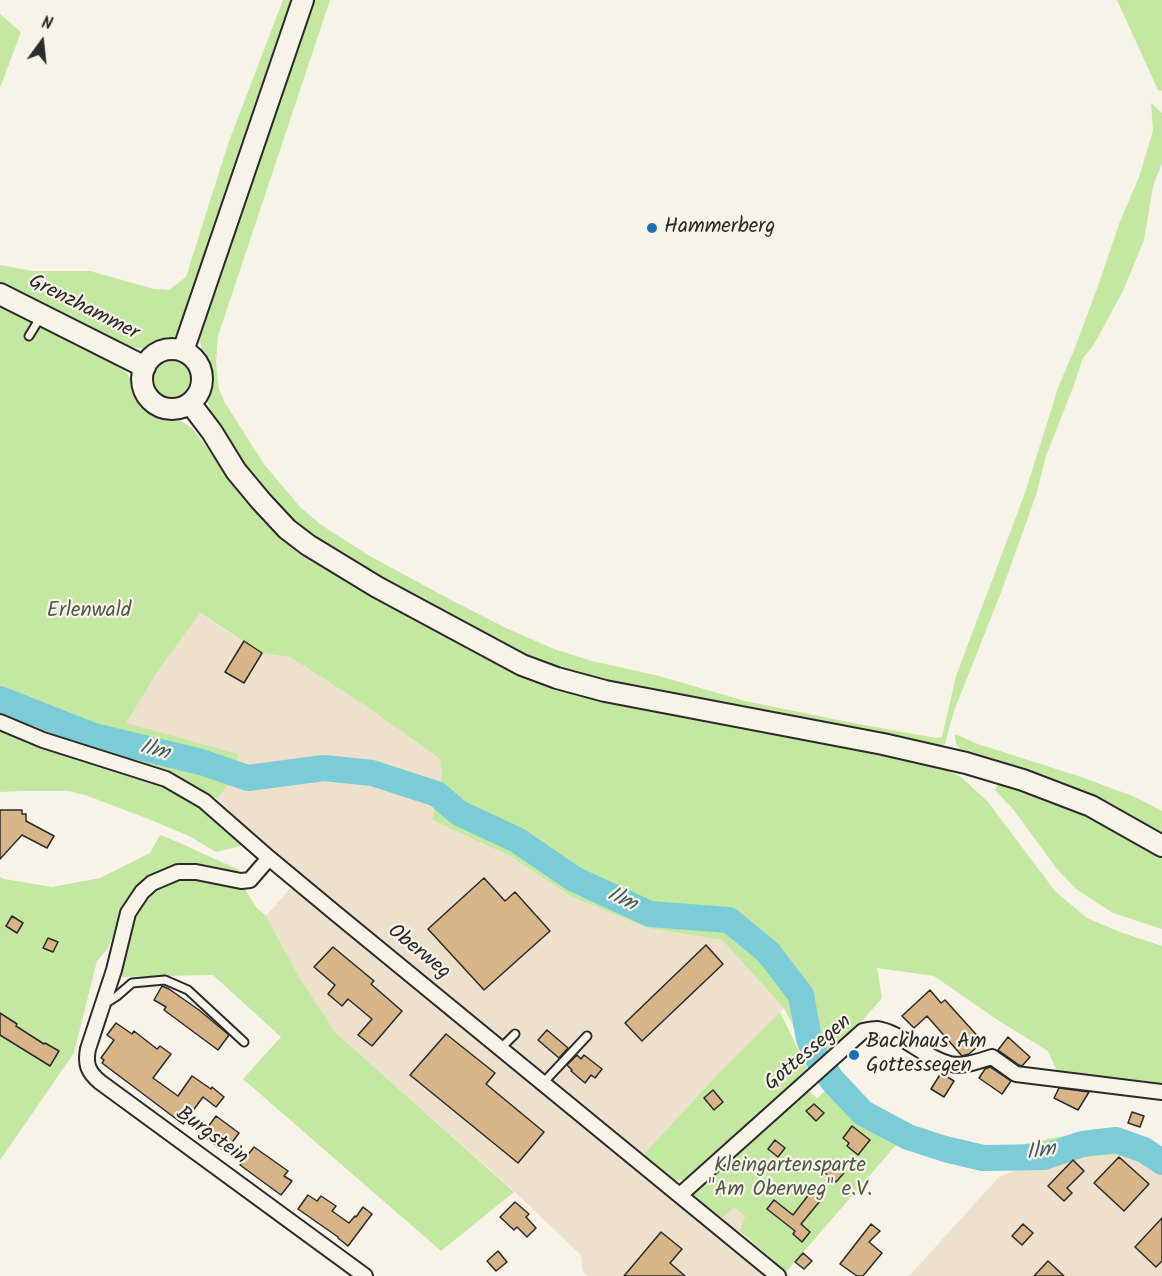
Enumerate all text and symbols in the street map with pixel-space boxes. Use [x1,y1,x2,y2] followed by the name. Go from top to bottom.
[39,11,55,38] text: N
[12,12,72,72] north arrow
[664,215,775,241] place label: Hammerberg
[645,221,659,235] marker: Hammerberg
[24,270,142,348] street label: Grenzhammer
[47,599,131,625] park label: Erlenwald
[136,735,172,769] water label: Ilm
[602,883,640,919] water label: Ilm
[381,920,455,986] street label: Oberweg
[760,1010,858,1098] street label: Gottessegen
[866,1030,986,1080] place label: Backhaus Am Gottessegen
[847,1048,861,1062] marker: Backhaus Am Gottessegen
[170,1102,252,1172] street label: Burgstein
[1024,1138,1058,1168] water label: Ilm
[708,1154,872,1204] park label: Kleingartensparte "Am Oberweg" e.V.

